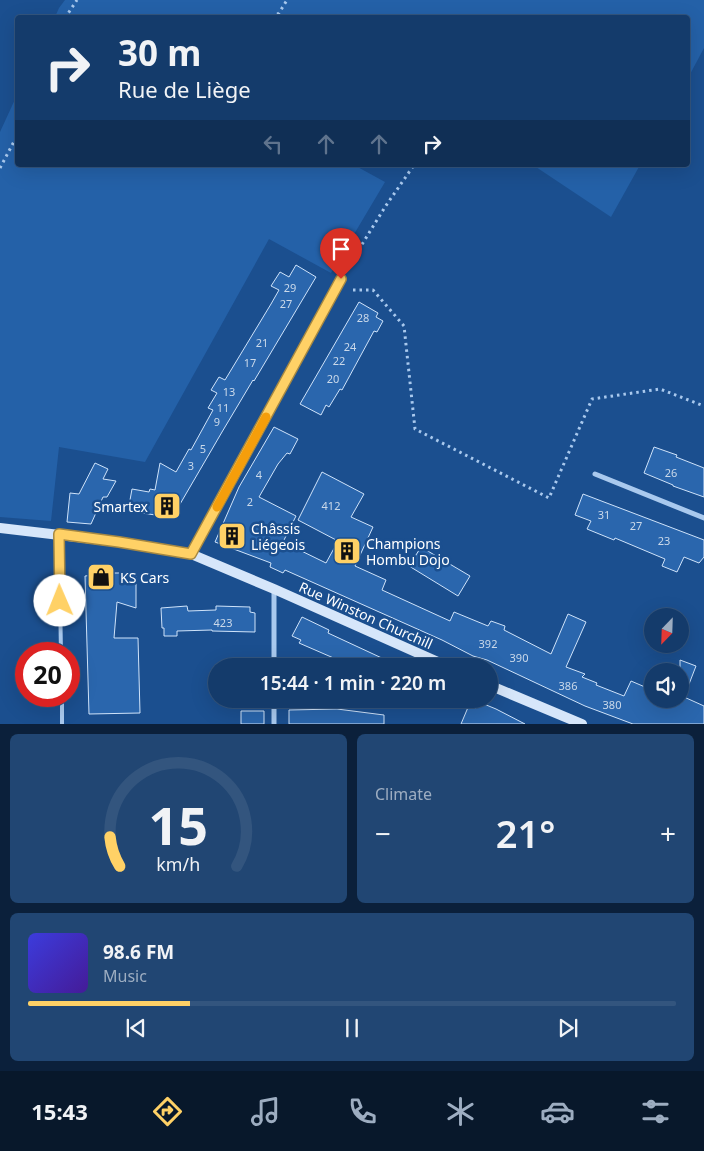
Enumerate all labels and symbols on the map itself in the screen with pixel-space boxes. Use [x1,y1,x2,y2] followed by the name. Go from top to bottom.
[320,228,362,279] pin
[284,280,296,295] house number: 29
[280,296,292,311] house number: 27
[357,310,369,325] house number: 28
[256,335,268,350] house number: 21
[344,339,357,354] house number: 24
[333,353,345,368] house number: 22
[244,355,256,370] house number: 17
[327,371,339,386] house number: 20
[223,384,235,399] house number: 13
[217,400,229,415] house number: 11
[214,414,220,429] house number: 9
[200,441,206,456] house number: 5
[188,458,194,473] house number: 3
[665,465,677,480] house number: 26
[256,467,263,482] house number: 4
[152,491,182,521] building icon: Smartex
[247,494,253,509] house number: 2
[94,497,149,516] place label: Smartex
[322,498,340,513] house number: 412
[598,507,610,522] house number: 31
[630,518,642,533] house number: 27
[251,519,305,554] place label: Châssis Liégeois
[217,521,247,551] building icon: Châssis Liégeois
[658,533,670,548] house number: 23
[366,534,450,569] place label: Champions Hombu Dojo
[332,536,362,566] building icon: Champions Hombu Dojo
[86,562,116,592] shop icon: KS Cars
[120,568,169,587] place label: KS Cars
[33,574,85,626] position arrow
[296,577,436,653] street label: Rue Winston Churchill
[644,608,689,652] north arrow
[214,615,232,630] house number: 423
[479,636,497,651] house number: 392
[15,642,80,707] speed limit sign: 20
[510,650,528,665] house number: 390
[559,678,577,693] house number: 386
[603,697,621,712] house number: 380

